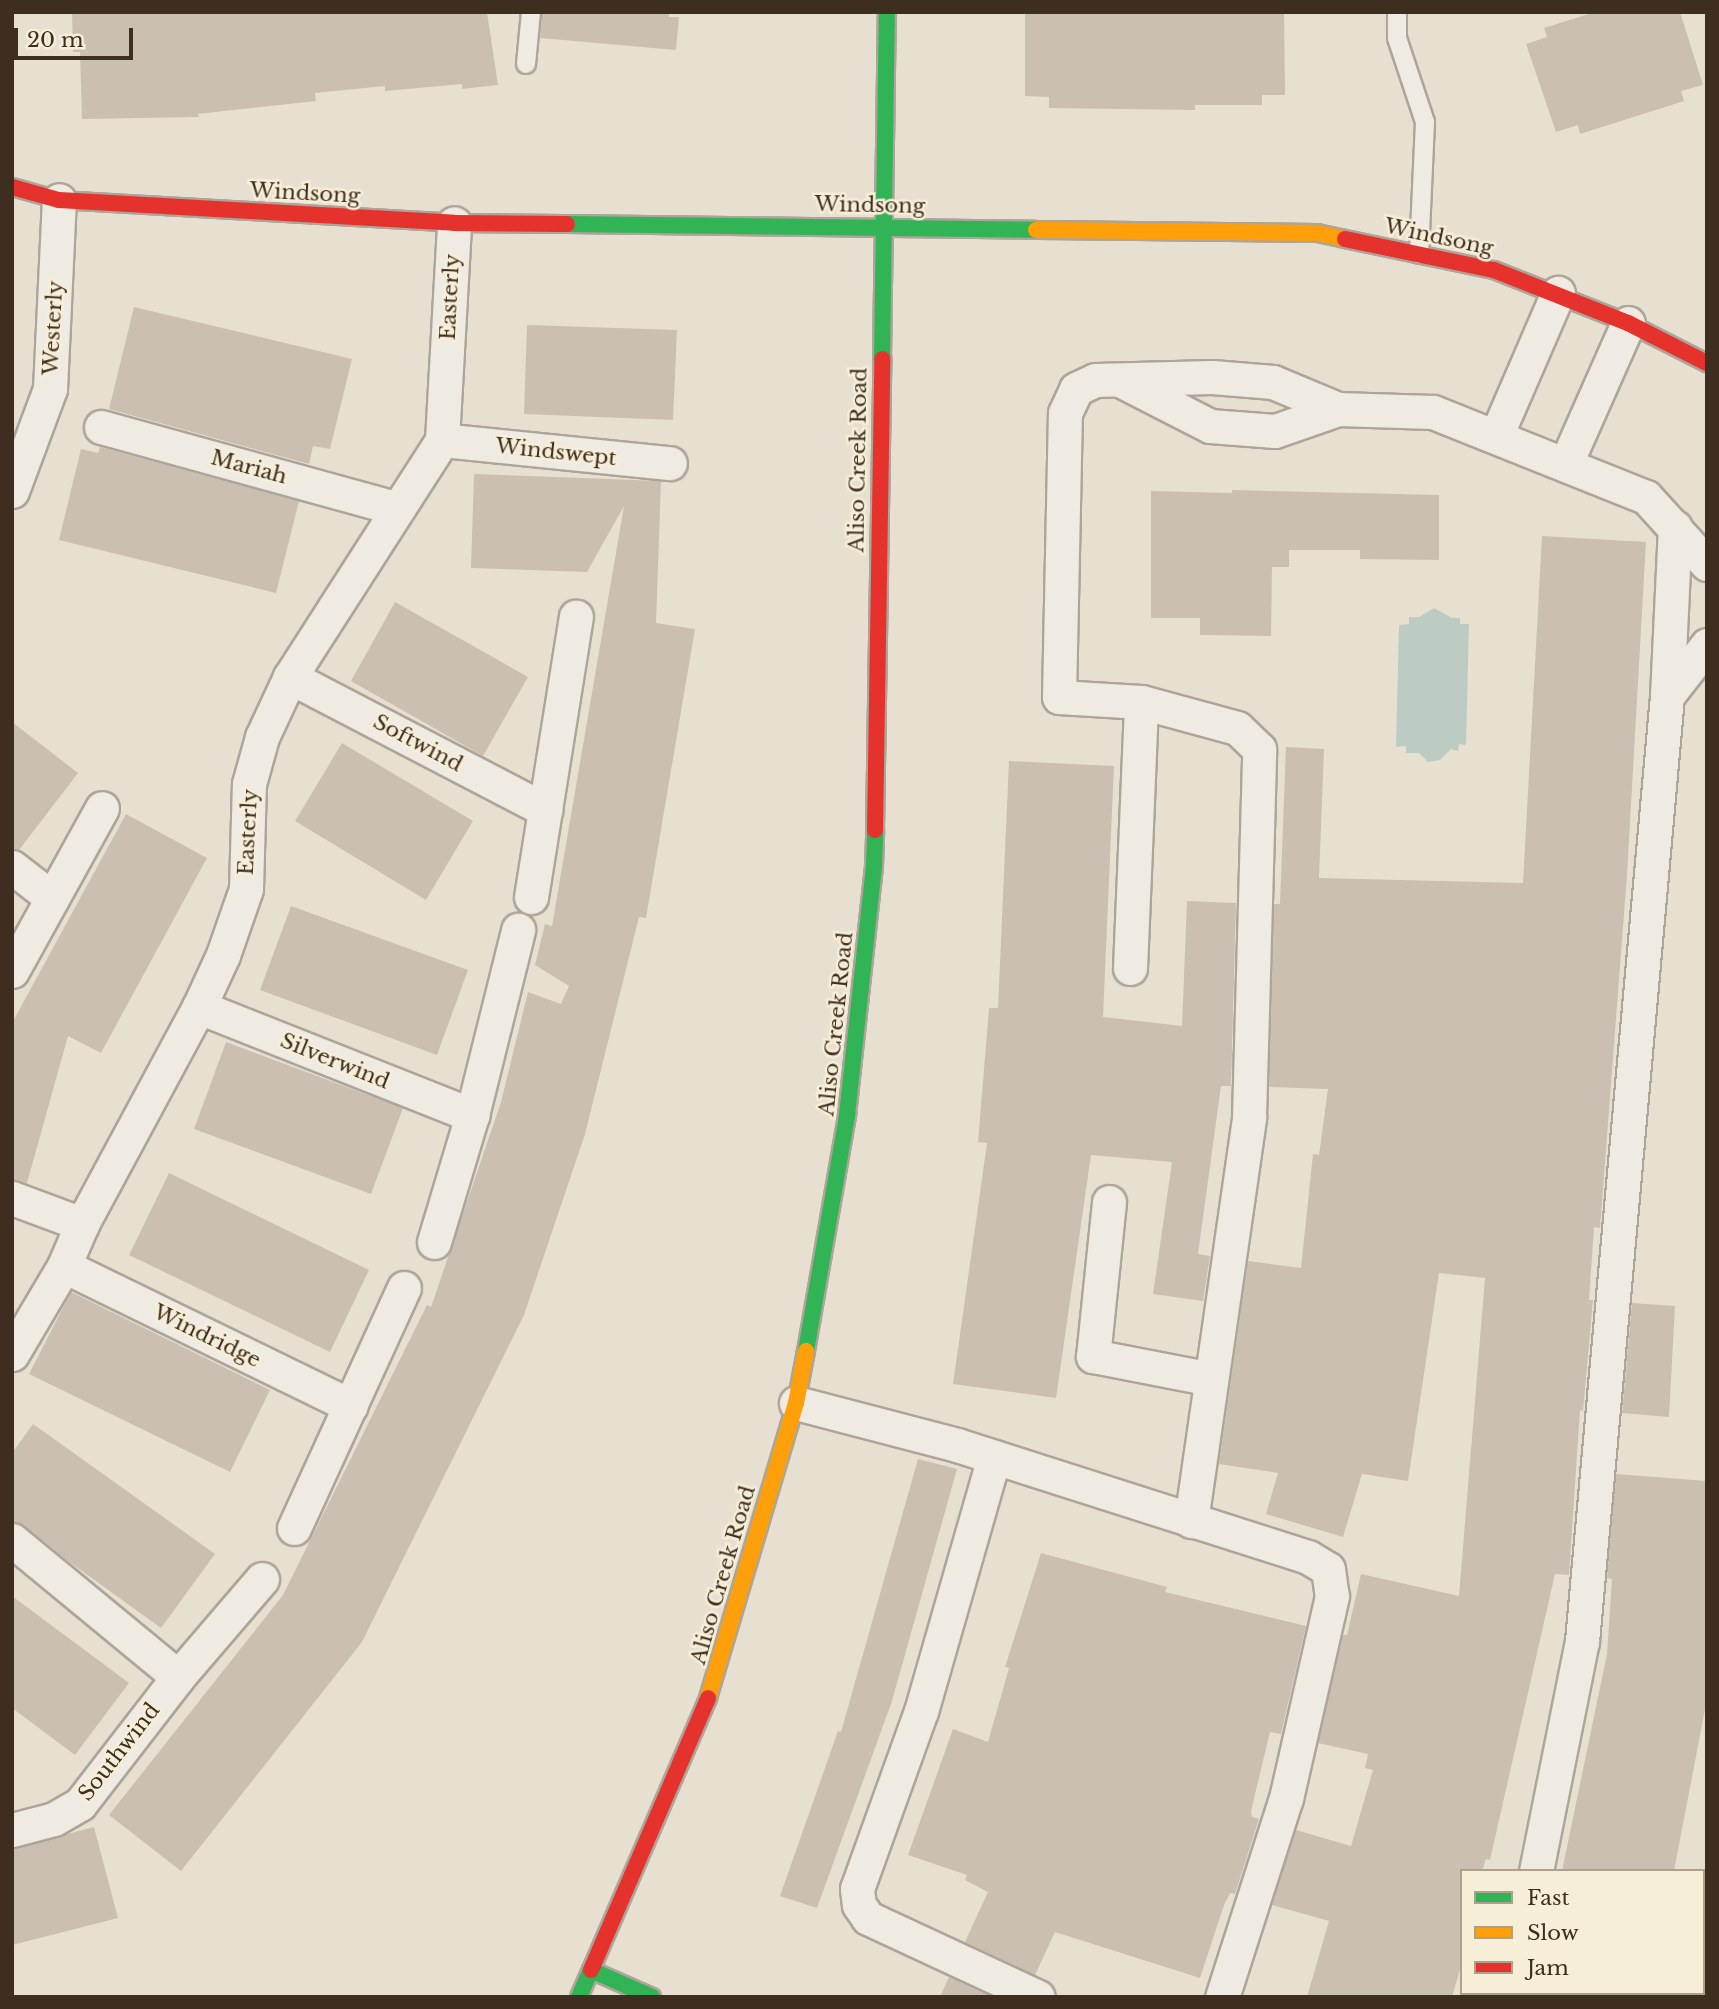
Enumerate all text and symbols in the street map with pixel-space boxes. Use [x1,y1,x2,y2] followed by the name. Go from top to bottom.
[18,14,136,58] scale bar
[27,27,84,53] text: 20 m
[249,178,361,208] street label: Windsong
[814,191,926,219] street label: Windsong
[1382,213,1496,261] street label: Windsong
[435,253,465,341] street label: Easterly
[38,280,68,376] street label: Westerly
[844,367,872,553] street label: Aliso Creek Road
[494,433,618,471] street label: Windswept
[208,445,290,489] street label: Mariah
[369,709,467,777] street label: Softwind
[233,788,263,876] street label: Easterly
[814,931,858,1117] street label: Aliso Creek Road
[277,1028,393,1094] street label: Silverwind
[149,1299,265,1373] street label: Windridge
[685,1483,761,1667] street label: Aliso Creek Road
[73,1698,165,1806] street label: Southwind
[1460,1869,1705,1995] legend
[1527,1885,1569,1911] text: Fast
[1527,1920,1579,1946] text: Slow
[1527,1955,1569,1981] text: Jam

